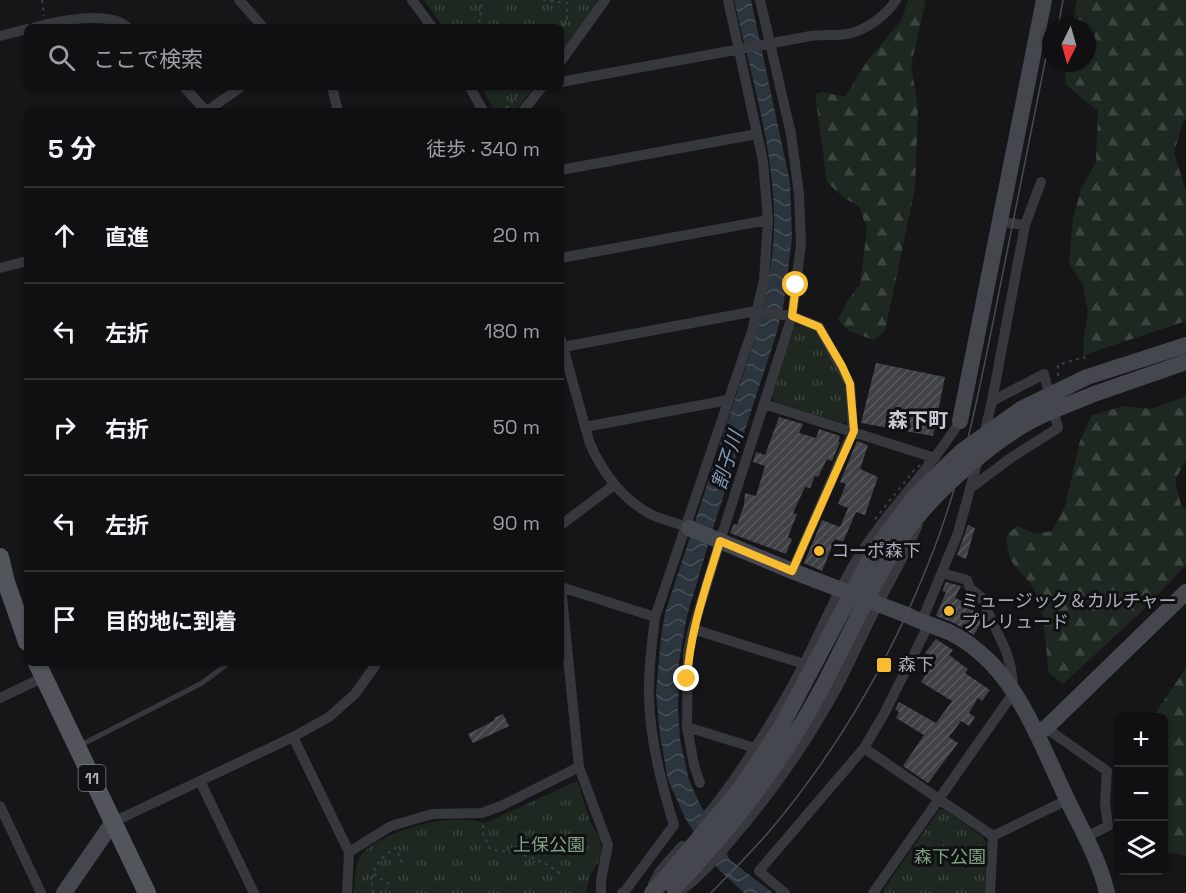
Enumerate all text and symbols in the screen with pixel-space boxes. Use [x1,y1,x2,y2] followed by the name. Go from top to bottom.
[1042,18,1096,72] north arrow
[24,24,564,90] search box
[45,41,78,74] icon: search
[93,45,203,73] text: ここで検索
[48,132,96,166] text: 5 分
[426,136,540,162] text: 徒歩 · 340 m
[48,219,81,252] icon: ahead
[493,222,540,248] text: 20 m
[105,223,149,251] text: 直進
[782,271,808,297] route start
[48,315,81,348] icon: left
[484,318,540,344] text: 180 m
[105,319,149,347] text: 左折
[888,407,948,433] district label: 森下町
[48,411,81,444] icon: right
[493,414,540,440] text: 50 m
[105,415,149,443] text: 右折
[705,426,749,493] water label: 割子川
[48,507,81,540] icon: left
[493,510,540,536] text: 90 m
[105,511,149,539] text: 左折
[831,539,921,562] place label: コーポ森下
[812,544,826,558] marker: コーポ森下
[961,589,1176,633] place label: ミュージック＆カルチャー プレリュード
[48,603,81,636] icon: arrive
[942,604,956,618] marker: ミュージック＆カルチャー プレリュード
[105,607,237,635] text: 目的地に到着
[898,653,934,676] place label: 森下
[875,656,893,674] marker: 森下
[673,665,699,691] route end
[1114,713,1168,875] map controls
[1114,713,1168,767] button: +
[78,765,106,791] road number: 11
[1114,767,1168,821] button: −
[1114,821,1168,875] button: layers
[513,833,585,856] park label: 上保公園
[914,845,986,868] park label: 森下公園

